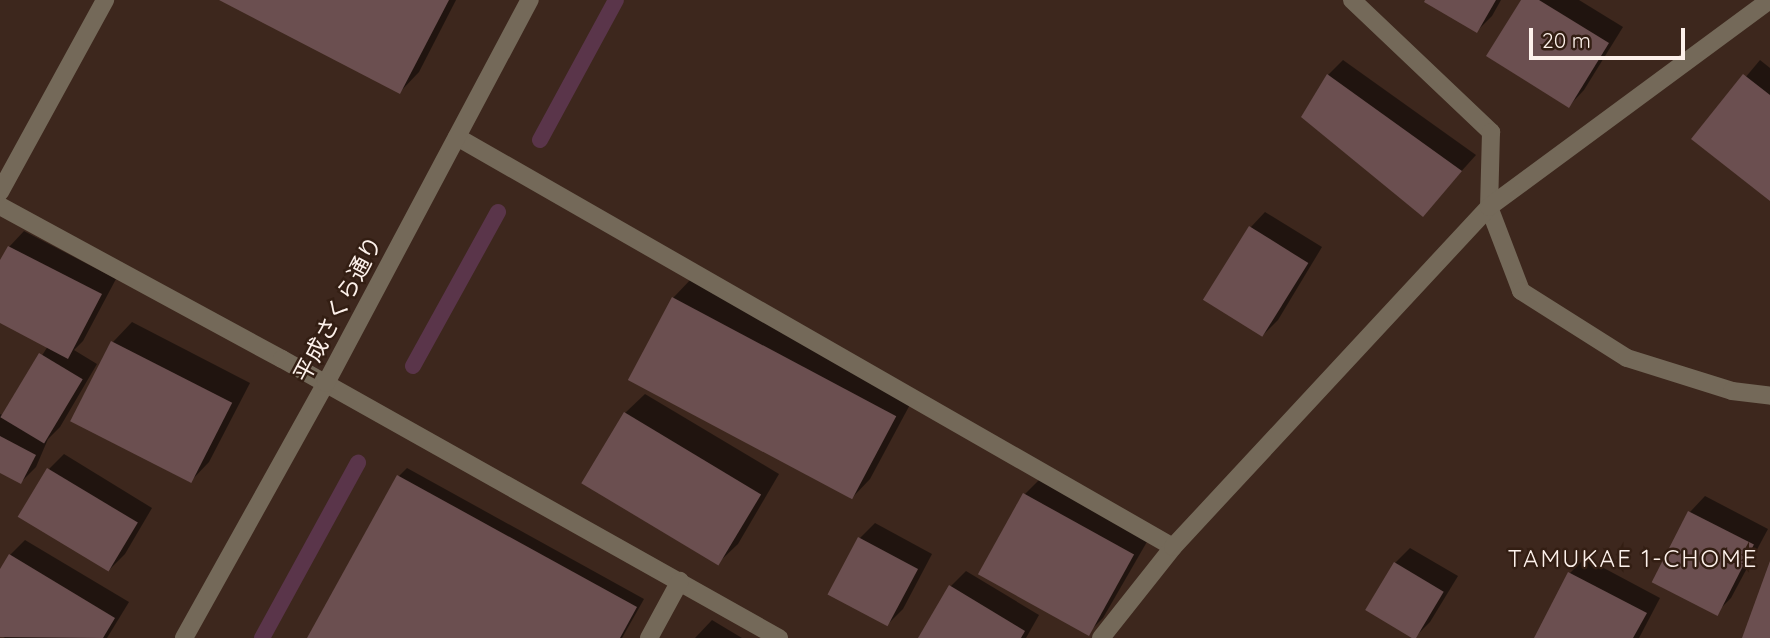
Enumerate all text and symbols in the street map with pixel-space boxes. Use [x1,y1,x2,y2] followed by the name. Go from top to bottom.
[1532,14,1688,58] scale bar
[1542,27,1591,53] text: 20 m
[288,231,388,387] street label: 平成さくら通り
[1509,545,1757,573] district label: TAMUKAE 1-CHOME

